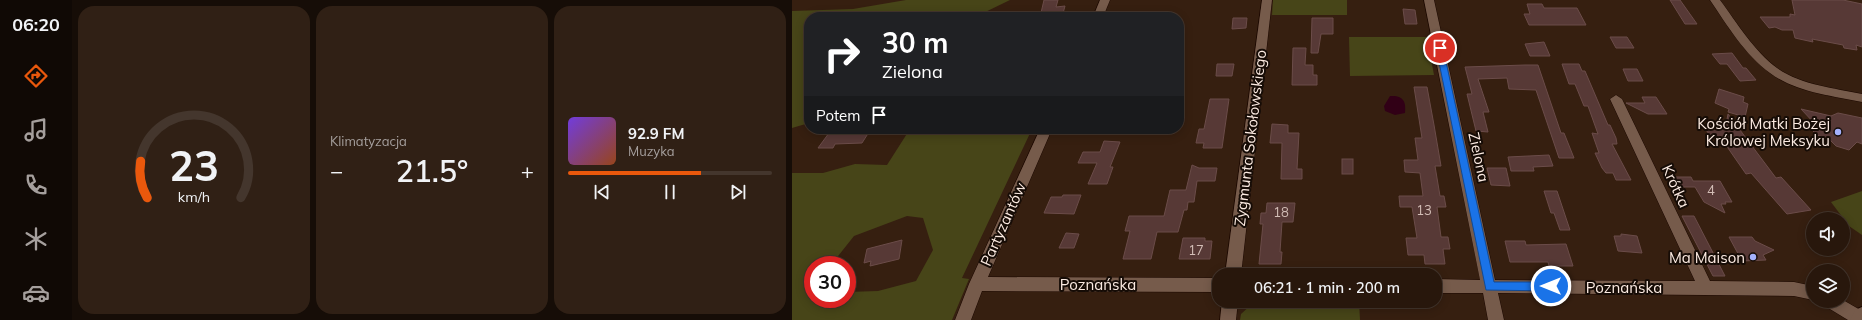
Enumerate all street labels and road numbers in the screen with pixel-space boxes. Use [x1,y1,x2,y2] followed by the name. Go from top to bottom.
[1230,49,1270,227] street label: Zygmunta Sokołowskiego
[1464,130,1494,184] street label: Zielona
[1658,161,1694,211] street label: Krótka
[976,179,1030,269] street label: Partyzantów
[1060,275,1136,294] street label: Poznańska
[1586,278,1662,297] street label: Poznańska

